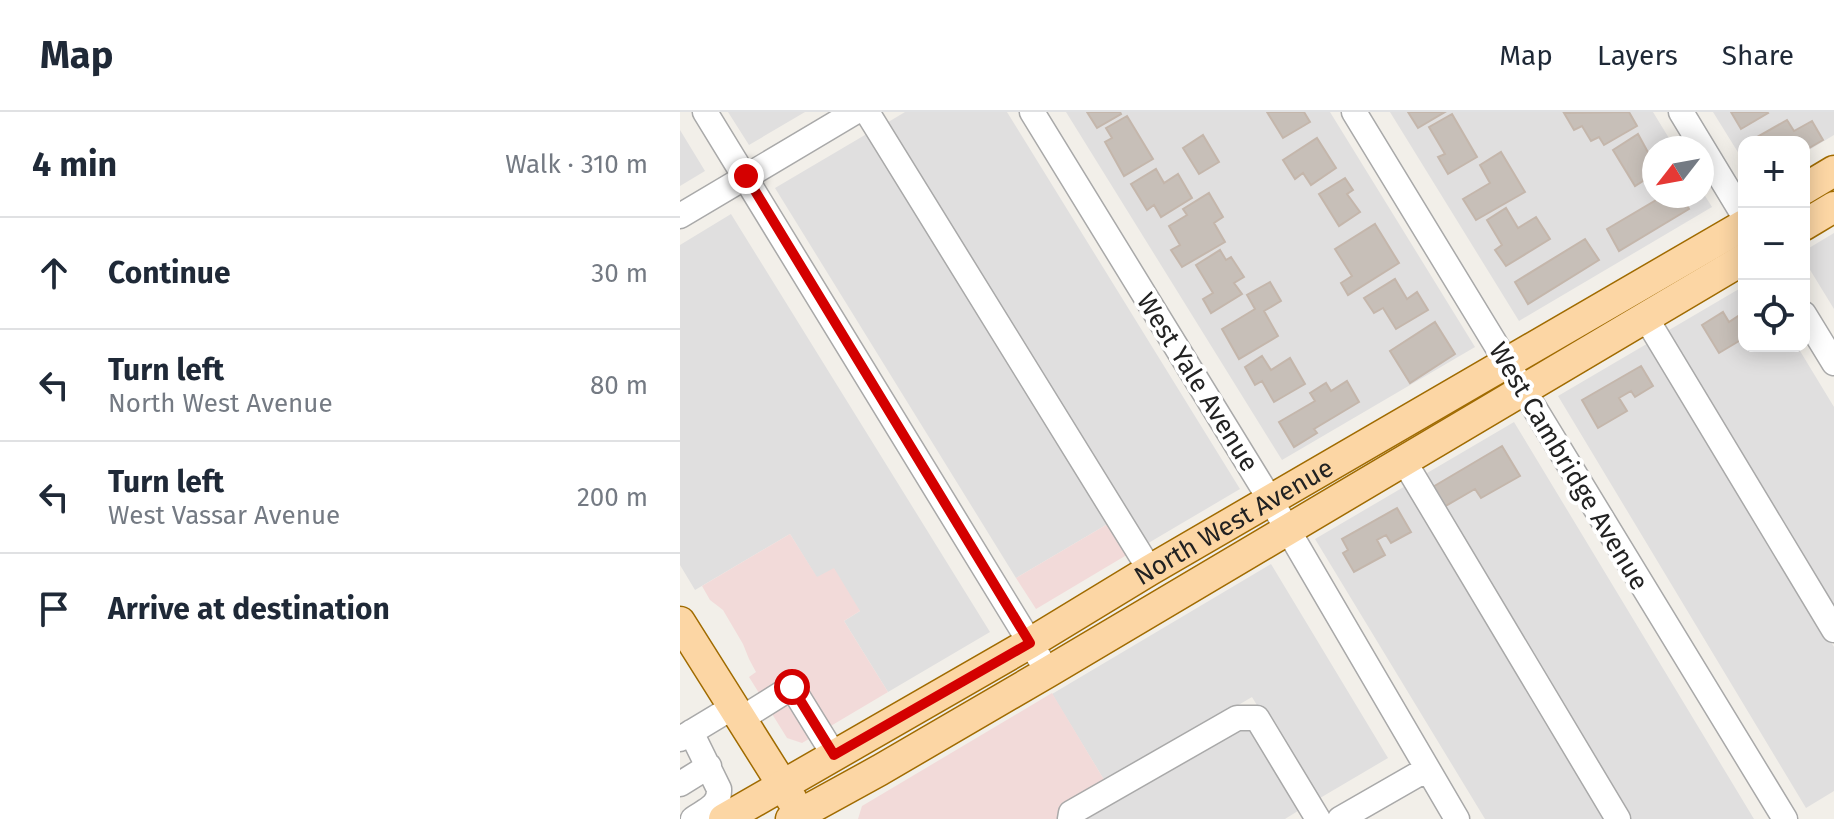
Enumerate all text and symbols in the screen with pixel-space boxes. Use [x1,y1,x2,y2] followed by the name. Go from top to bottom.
[40,32,113,78] text: Map
[1499,39,1553,72] text: Map
[1597,39,1678,72] text: Layers
[1722,39,1794,72] text: Share
[1642,136,1714,208] north arrow
[1738,136,1810,352] map controls
[1738,136,1810,208] button: +
[32,144,117,185] text: 4 min
[505,149,648,180] text: Walk · 310 m
[728,158,764,194] route end
[1738,208,1810,280] button: −
[32,251,76,295] icon: ahead
[108,255,231,291] text: Continue
[591,258,648,289] text: 30 m
[1738,280,1810,352] button: locate
[1130,287,1265,477] street label: West Yale Avenue
[1482,337,1655,596] street label: West Cambridge Avenue
[108,352,224,388] text: Turn left
[32,363,76,407] icon: left
[590,370,648,401] text: 80 m
[108,388,333,419] text: North West Avenue
[1129,452,1339,592] street label: North West Avenue
[108,464,224,500] text: Turn left
[32,475,76,519] icon: left
[577,482,648,513] text: 200 m
[108,500,340,531] text: West Vassar Avenue
[32,587,76,631] icon: arrive
[108,591,390,627] text: Arrive at destination
[774,669,810,705] route start

